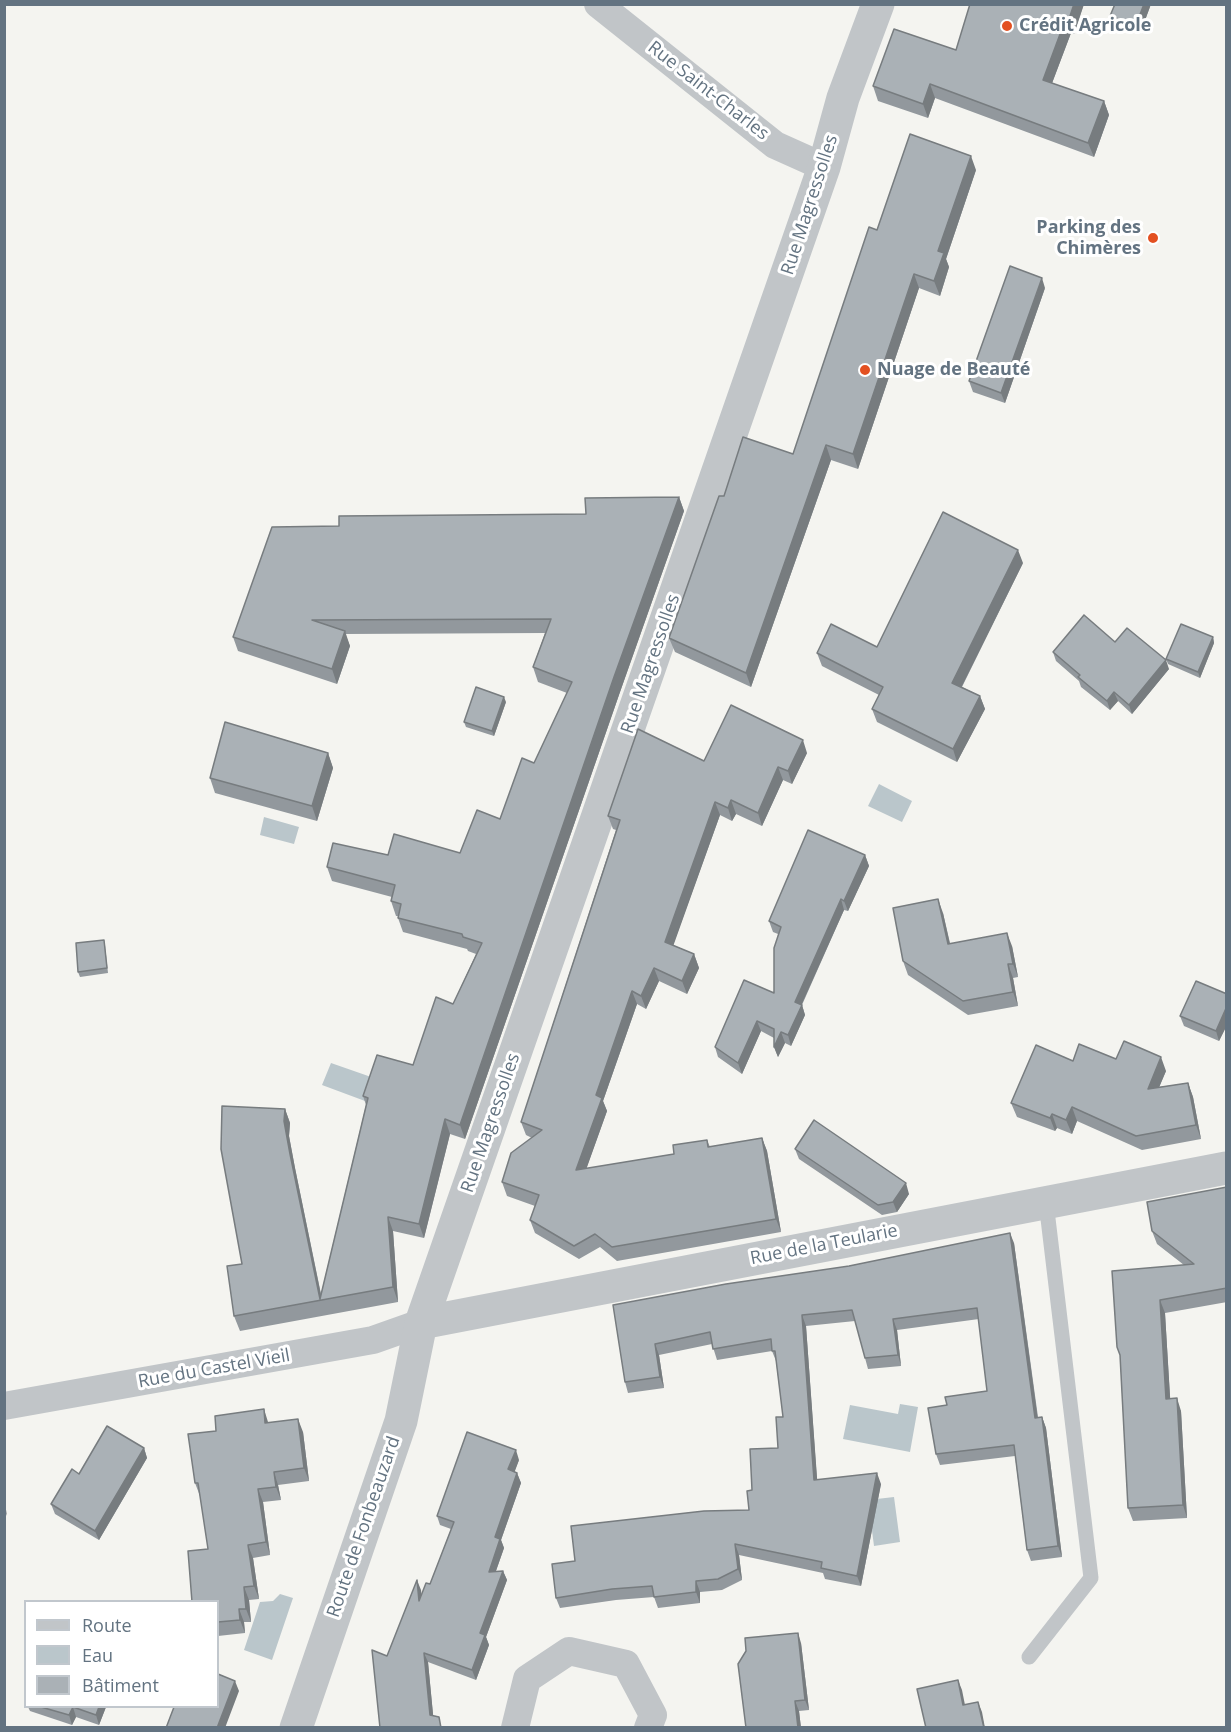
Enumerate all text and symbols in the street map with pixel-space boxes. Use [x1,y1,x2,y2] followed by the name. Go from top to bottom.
[1019,15,1151,37] place label: Crédit Agricole
[1000,19,1014,33] marker: Crédit Agricole
[643,37,773,145] street label: Rue Saint-Charles
[777,132,843,278] street label: Rue Magressolles
[1036,217,1141,260] place label: Parking des Chimères
[1146,231,1160,245] marker: Parking des Chimères
[877,359,1030,381] place label: Nuage de Beauté
[858,363,872,377] marker: Nuage de Beauté
[617,591,685,737] street label: Rue Magressolles
[457,1050,525,1196] street label: Rue Magressolles
[749,1220,899,1270] street label: Rue de la Teularie
[136,1345,292,1393] street label: Rue du Castel Vieil
[323,1434,405,1620] street label: Route de Fonbeauzard
[24,1600,219,1708] legend
[82,1613,132,1637] text: Route
[82,1643,113,1667] text: Eau
[82,1673,159,1697] text: Bâtiment

